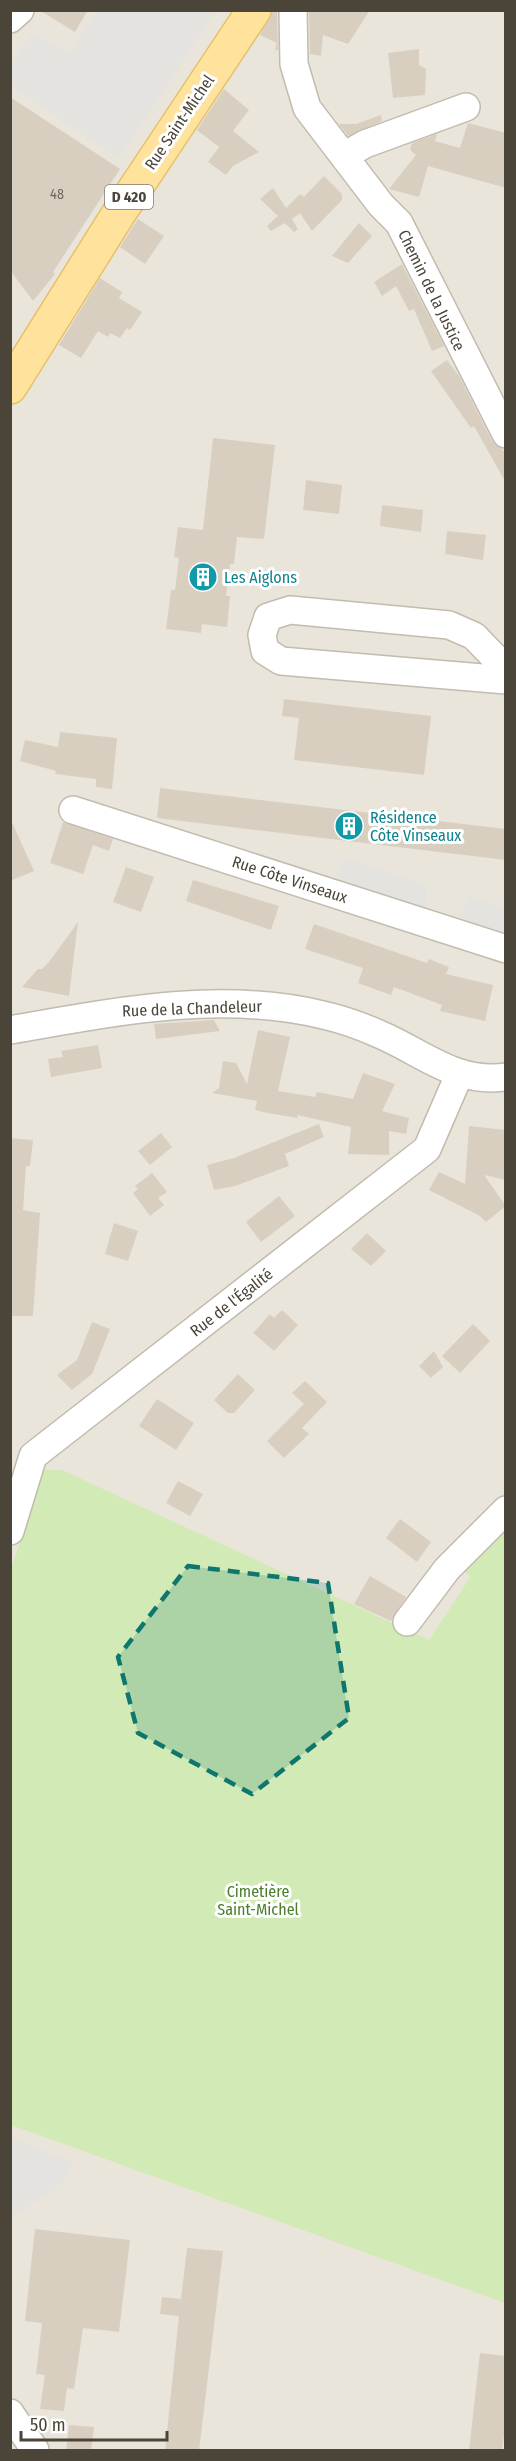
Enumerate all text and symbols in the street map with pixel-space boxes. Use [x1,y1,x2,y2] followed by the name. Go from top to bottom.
[141,71,218,173] street label: Rue Saint-Michel
[105,185,153,209] road number: D 420
[50,186,64,203] house number: 48
[394,227,469,354] street label: Chemin de la Justice
[187,561,219,593] building icon: Les Aiglons
[224,568,297,587] place label: Les Aiglons
[370,808,461,845] place label: Résidence Côte Vinseaux
[333,810,365,842] building icon: Résidence Côte Vinseaux
[230,852,350,907] street label: Rue Côte Vinseaux
[122,997,263,1020] street label: Rue de la Chandeleur
[186,1264,276,1340] street label: Rue de l'Égalité
[217,1882,299,1919] park label: Cimetière Saint-Michel
[21,2404,166,2442] scale bar
[30,2414,66,2436] text: 50 m

